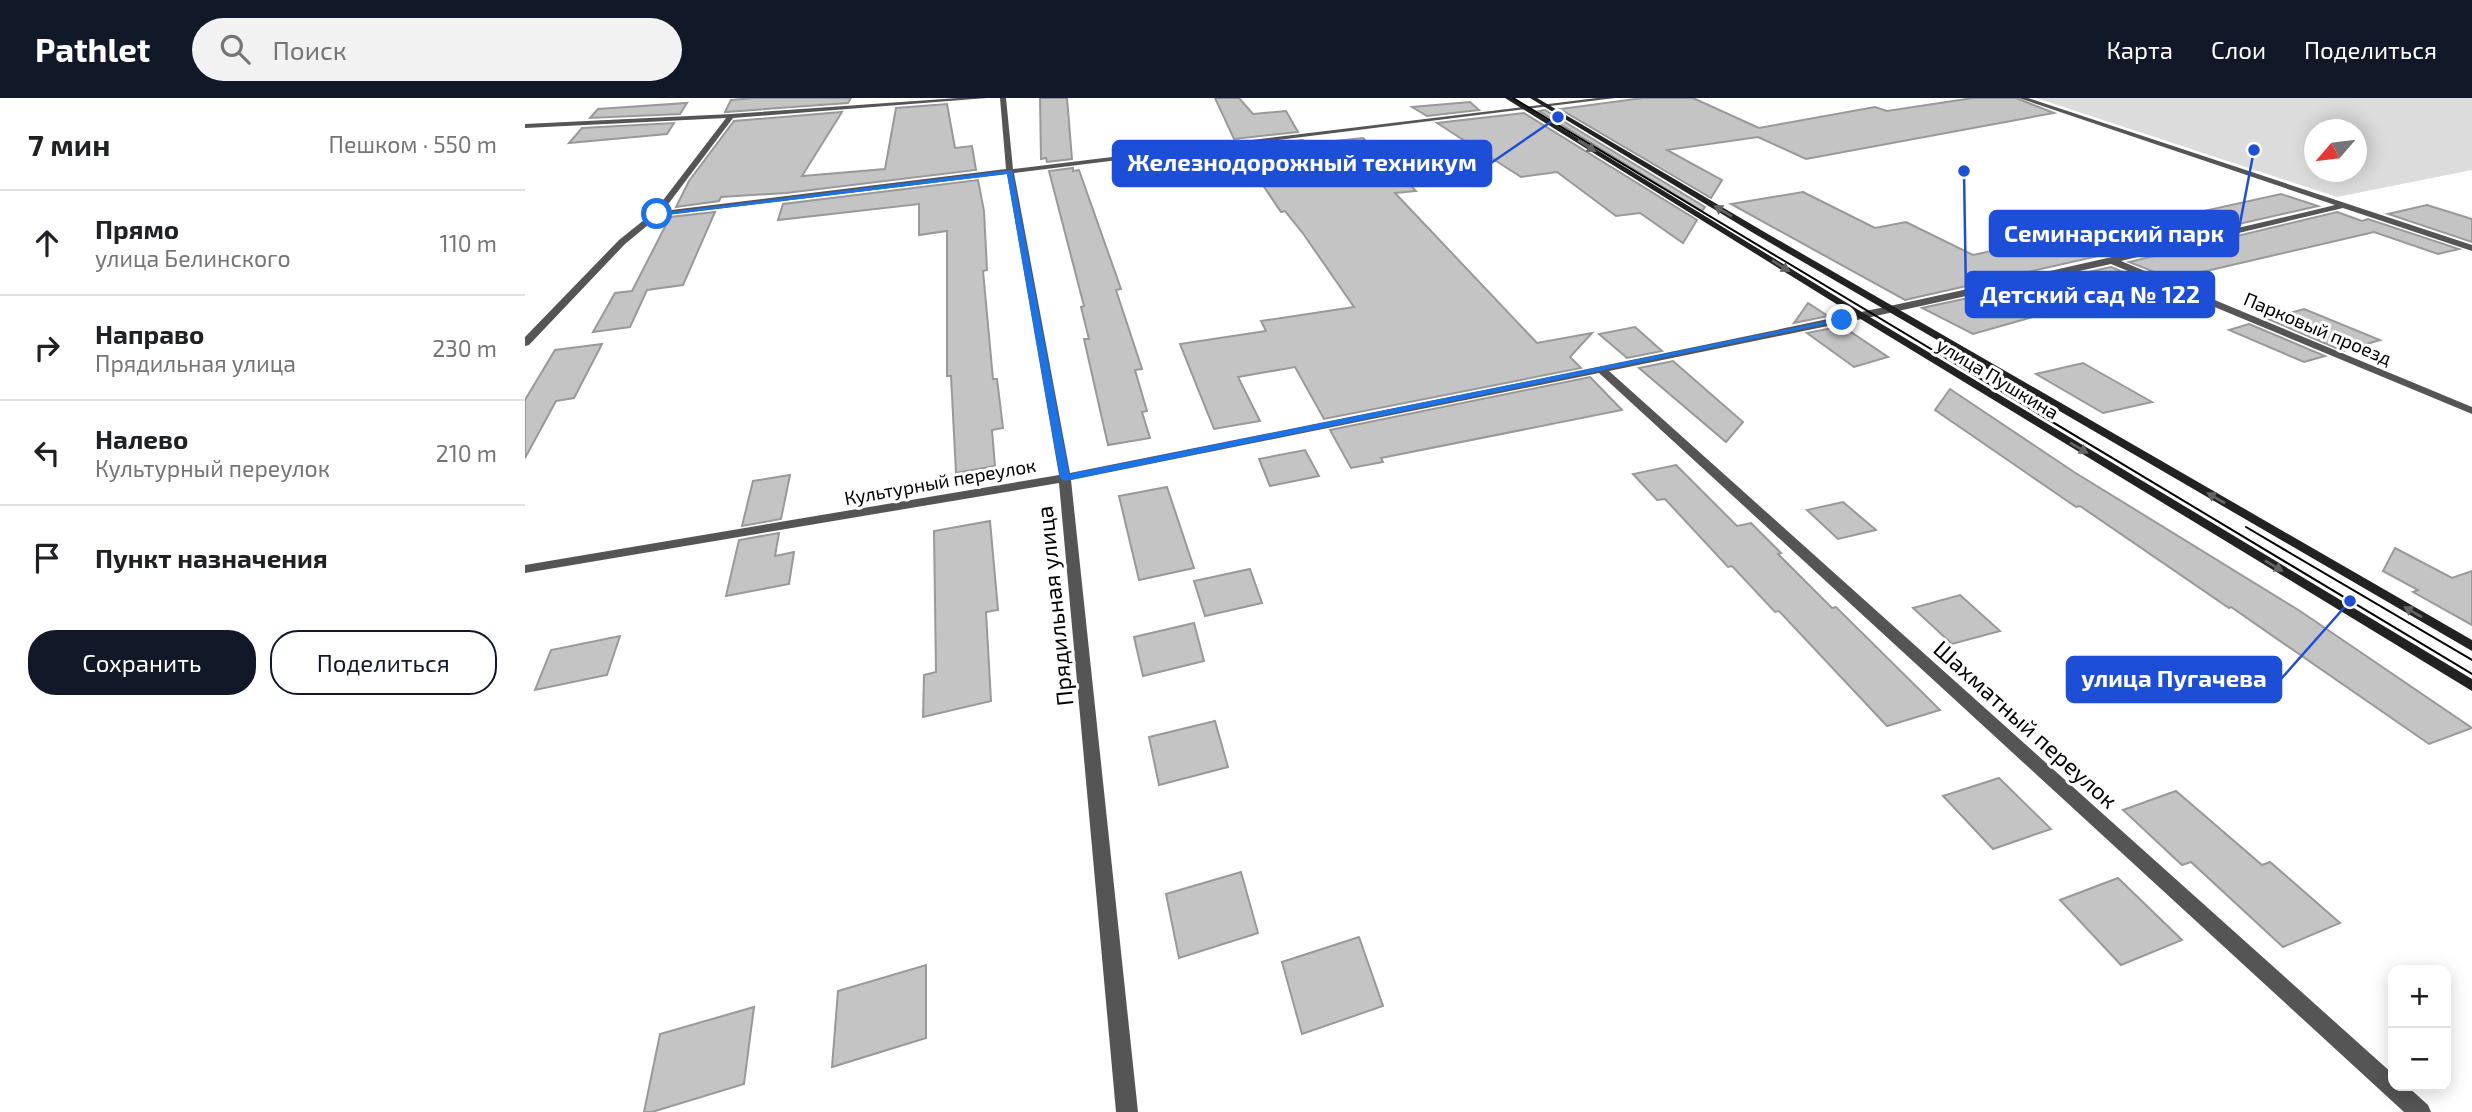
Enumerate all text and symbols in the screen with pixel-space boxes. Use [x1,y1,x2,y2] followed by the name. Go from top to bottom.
[192,18,682,81] search box
[35,29,150,69] text: Pathlet
[216,30,254,68] icon: search
[272,34,347,65] text: Поиск
[2106,35,2173,64] text: Карта
[2211,35,2266,64] text: Слои
[2304,35,2437,64] text: Поделиться
[2304,119,2367,182] north arrow
[28,126,110,162] text: 7 мин
[329,130,497,158] text: Пешком · 550 m
[1578,140,1597,153] one-way arrow
[1113,141,1491,186] callout: Железнодорожный техникум
[1127,147,1477,176] text: Железнодорожный техникум
[641,198,672,229] route start
[1713,205,1732,217] one-way arrow
[1990,211,2238,256] callout: Семинарский парк
[95,213,179,244] text: Прямо
[2004,218,2225,247] text: Семинарский парк
[28,224,66,262] icon: ahead
[440,229,497,257] text: 110 m
[95,244,291,272] text: улица Белинского
[1771,260,1790,273] one-way arrow
[1966,272,2214,317] callout: Детский сад № 122
[1980,279,2200,308] text: Детский сад № 122
[2241,286,2395,370] street label: Парковый проезд
[1826,304,1857,335] route end
[95,318,204,349] text: Направо
[28,329,66,367] icon: right
[1932,333,2063,424] street label: улица Пушкина
[432,334,497,362] text: 230 m
[95,349,296,377] text: Прядильная улица
[95,423,188,454] text: Налево
[28,434,66,472] icon: left
[436,439,497,467] text: 210 m
[2070,442,2089,455] one-way arrow
[842,453,1038,510] street label: Культурный переулок
[95,454,330,482] text: Культурный переулок
[2206,492,2226,504] one-way arrow
[1030,504,1079,707] street label: Прядильная улица
[28,539,66,577] icon: arrive
[95,542,328,573] text: Пункт назначения
[2265,560,2284,572] one-way arrow
[2403,606,2423,618] one-way arrow
[28,630,256,695] button: Сохранить
[270,630,497,695] button: Поделиться
[1928,634,2124,815] street label: Шахматный переулок
[2067,657,2281,702] callout: улица Пугачева
[2081,663,2267,692] text: улица Пугачева
[2388,965,2451,1091] map controls
[2388,965,2451,1028] button: +
[2388,1028,2451,1091] button: −

